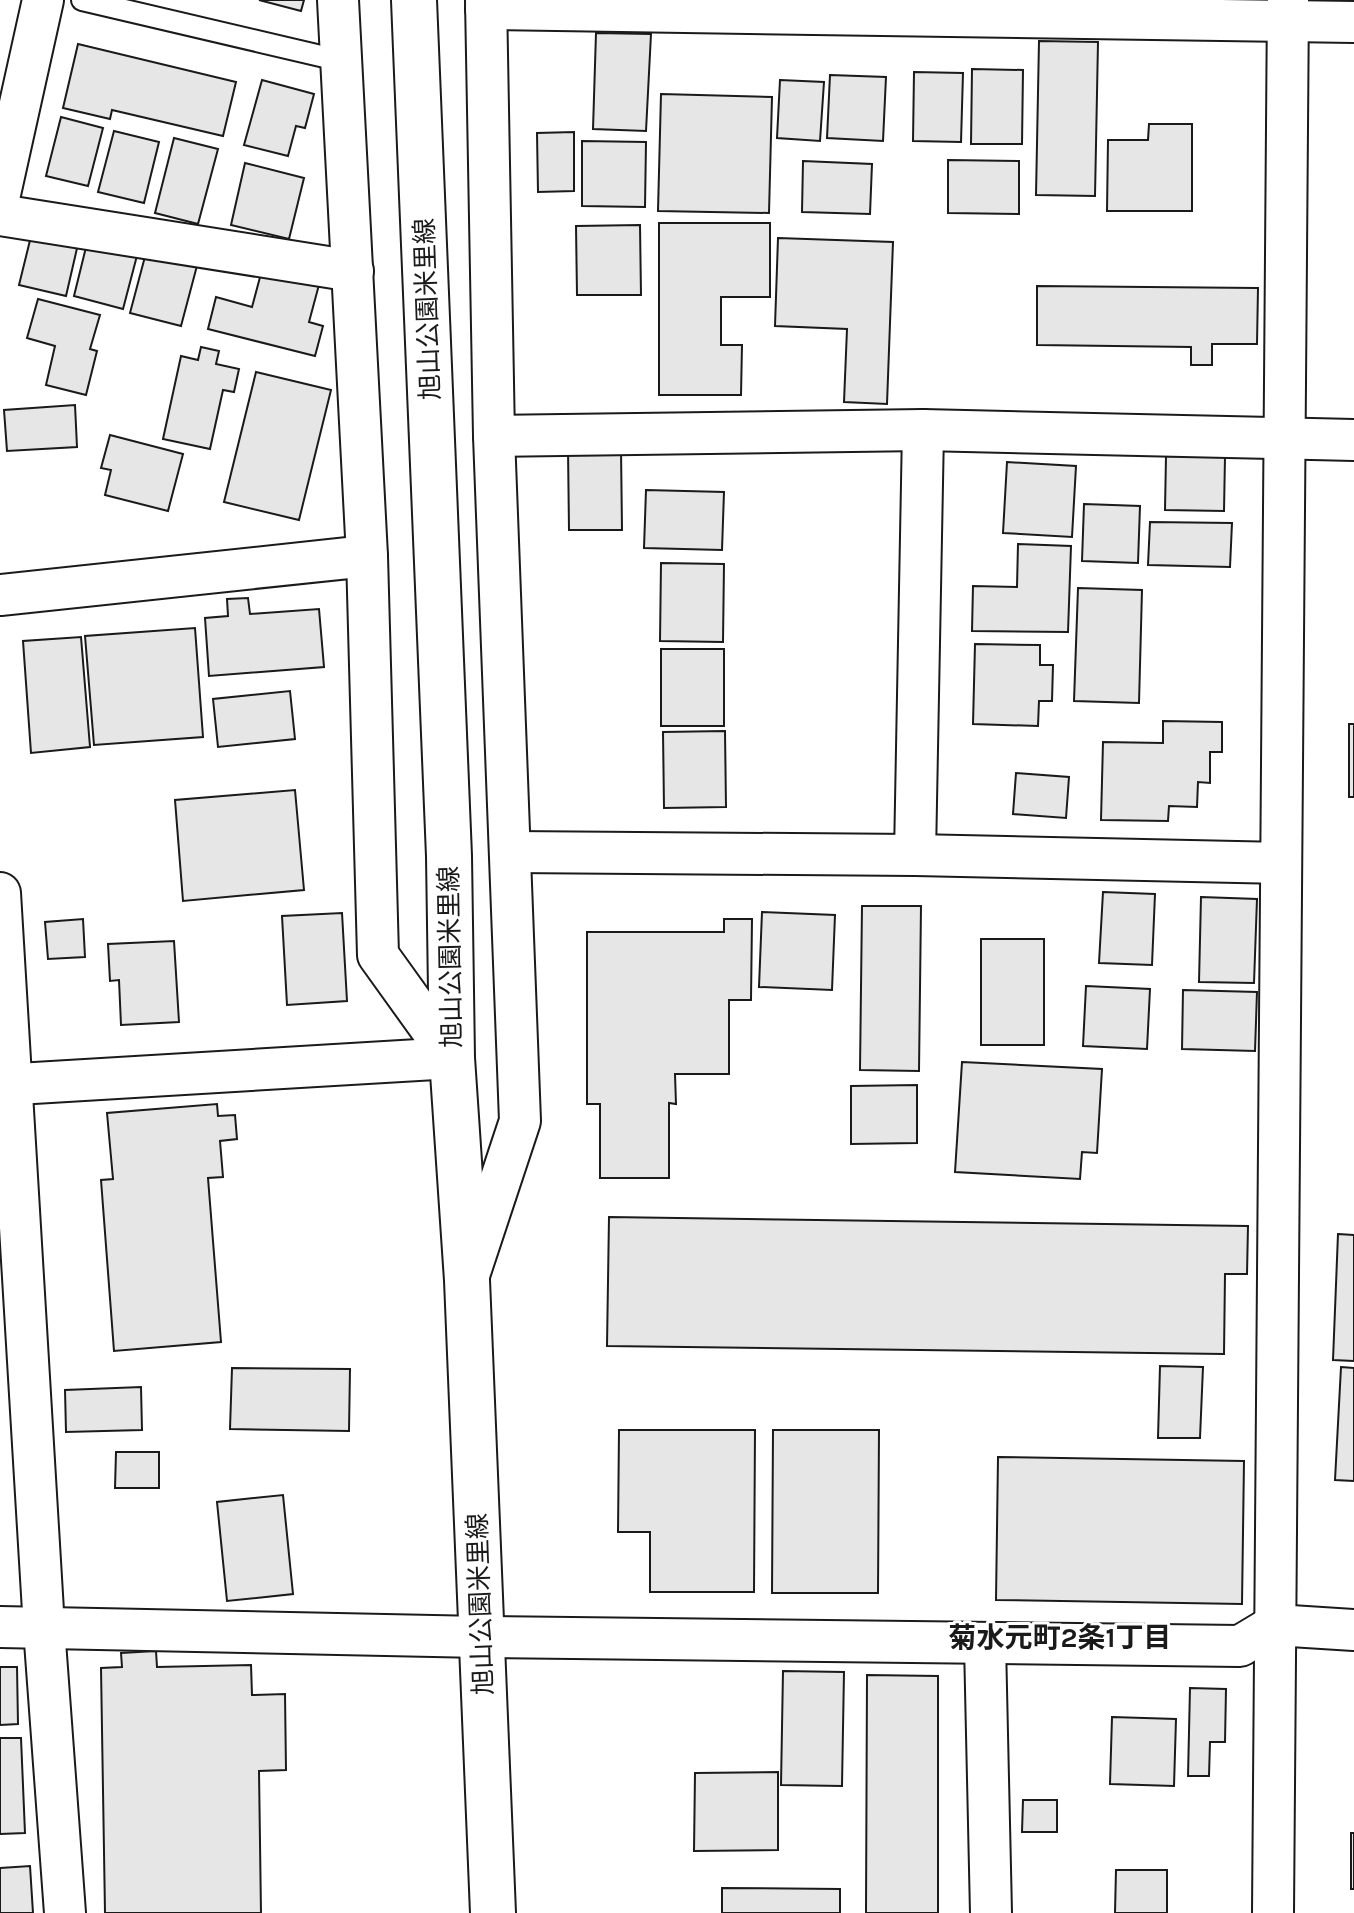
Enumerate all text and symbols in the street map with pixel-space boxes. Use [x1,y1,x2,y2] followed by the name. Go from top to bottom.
[409,217,446,400] street label: 旭山公園米里線
[433,866,468,1048] street label: 旭山公園米里線
[462,1512,499,1695] street label: 旭山公園米里線
[949,1621,1171,1654] district label: 菊水元町2条1丁目

